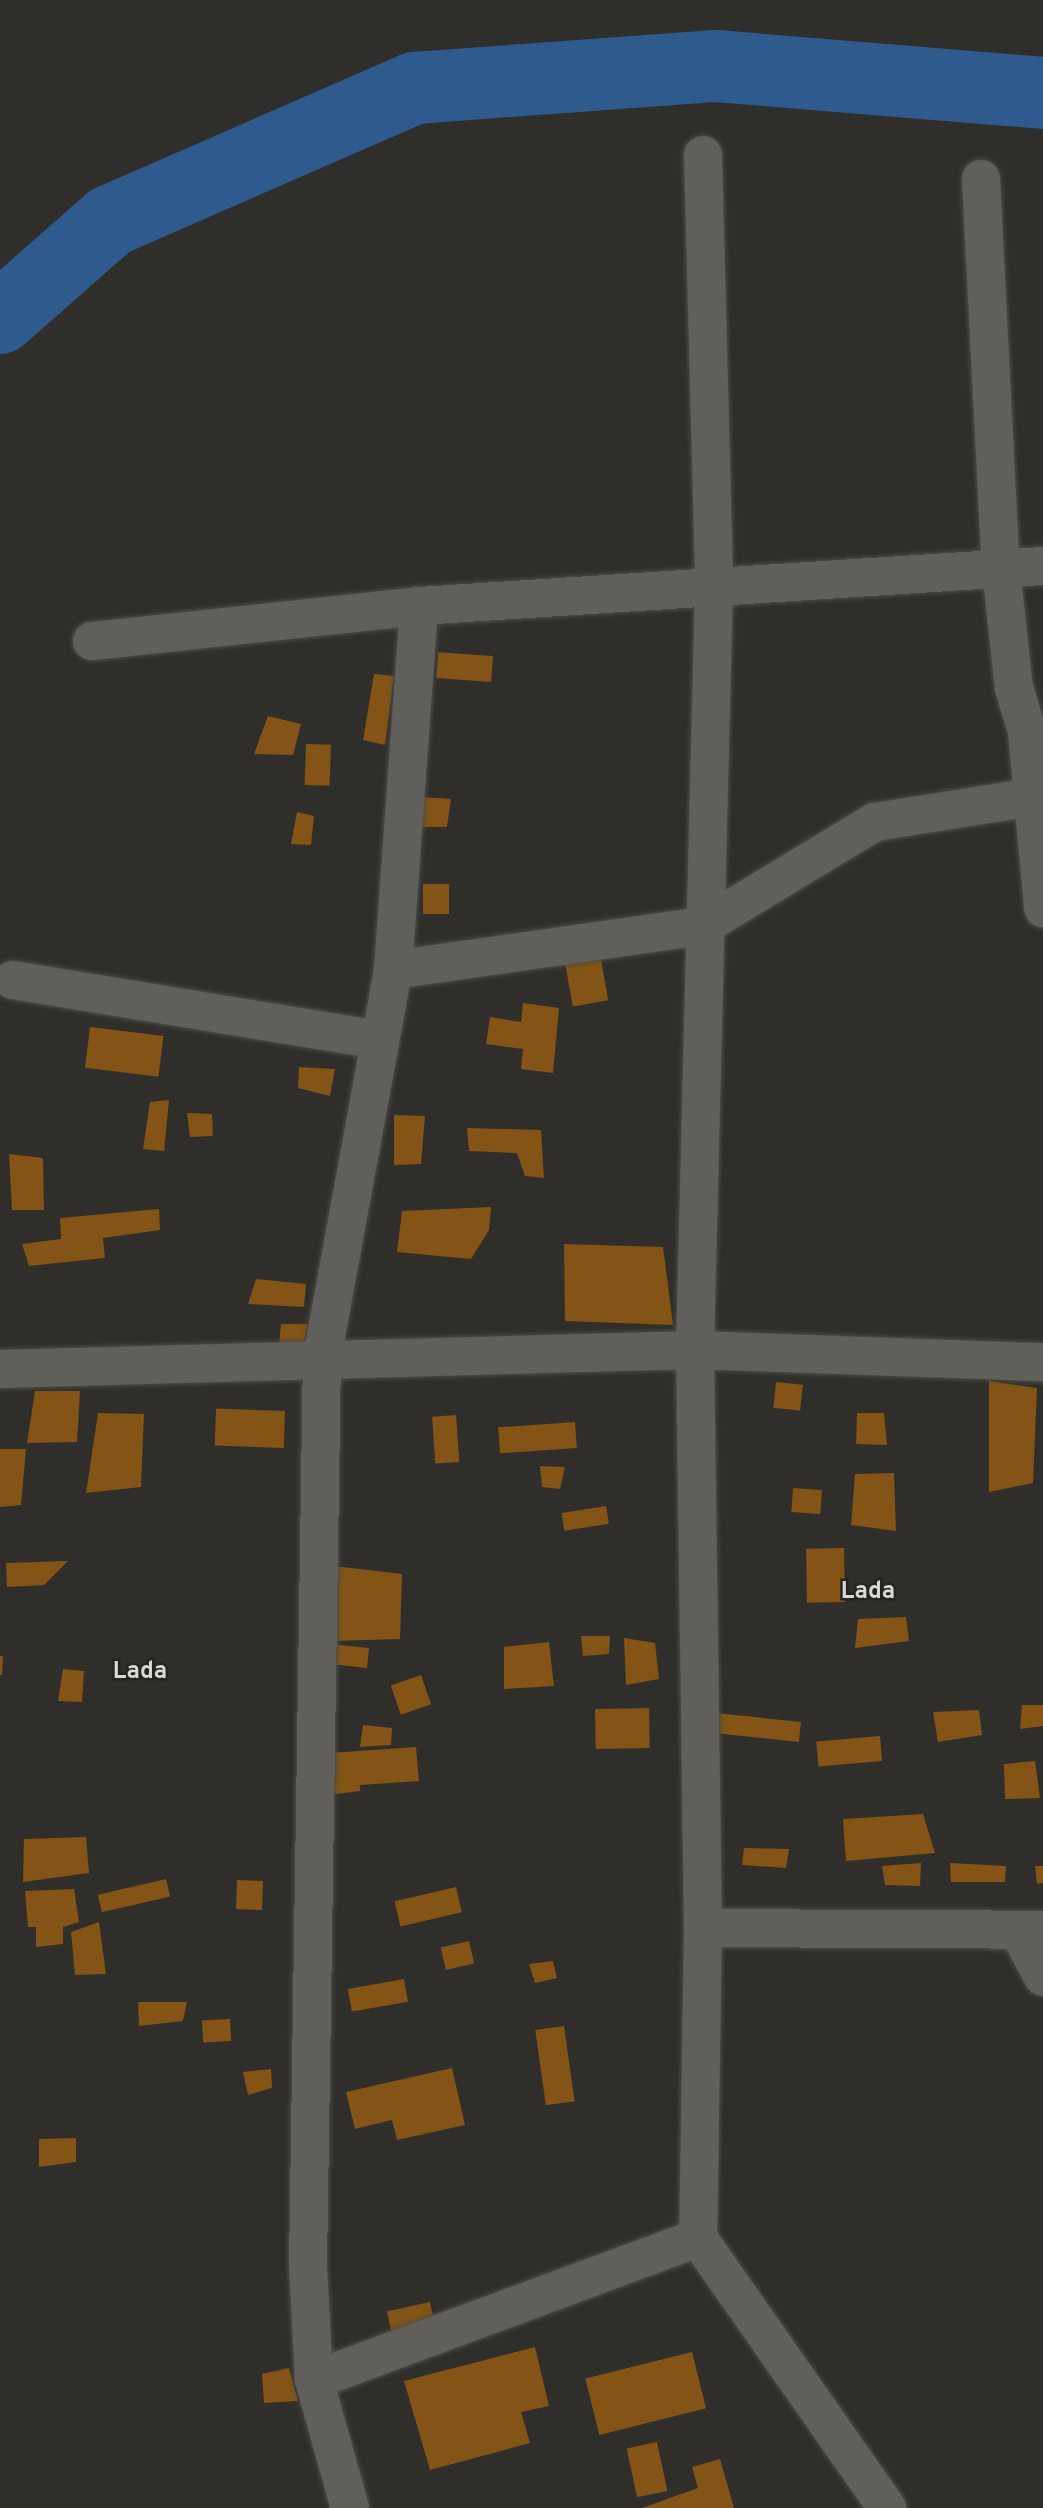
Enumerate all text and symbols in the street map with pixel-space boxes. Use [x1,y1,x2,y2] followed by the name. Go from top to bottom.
[841,1579,895,1607] district label: Lada
[113,1659,167,1687] district label: Lada

